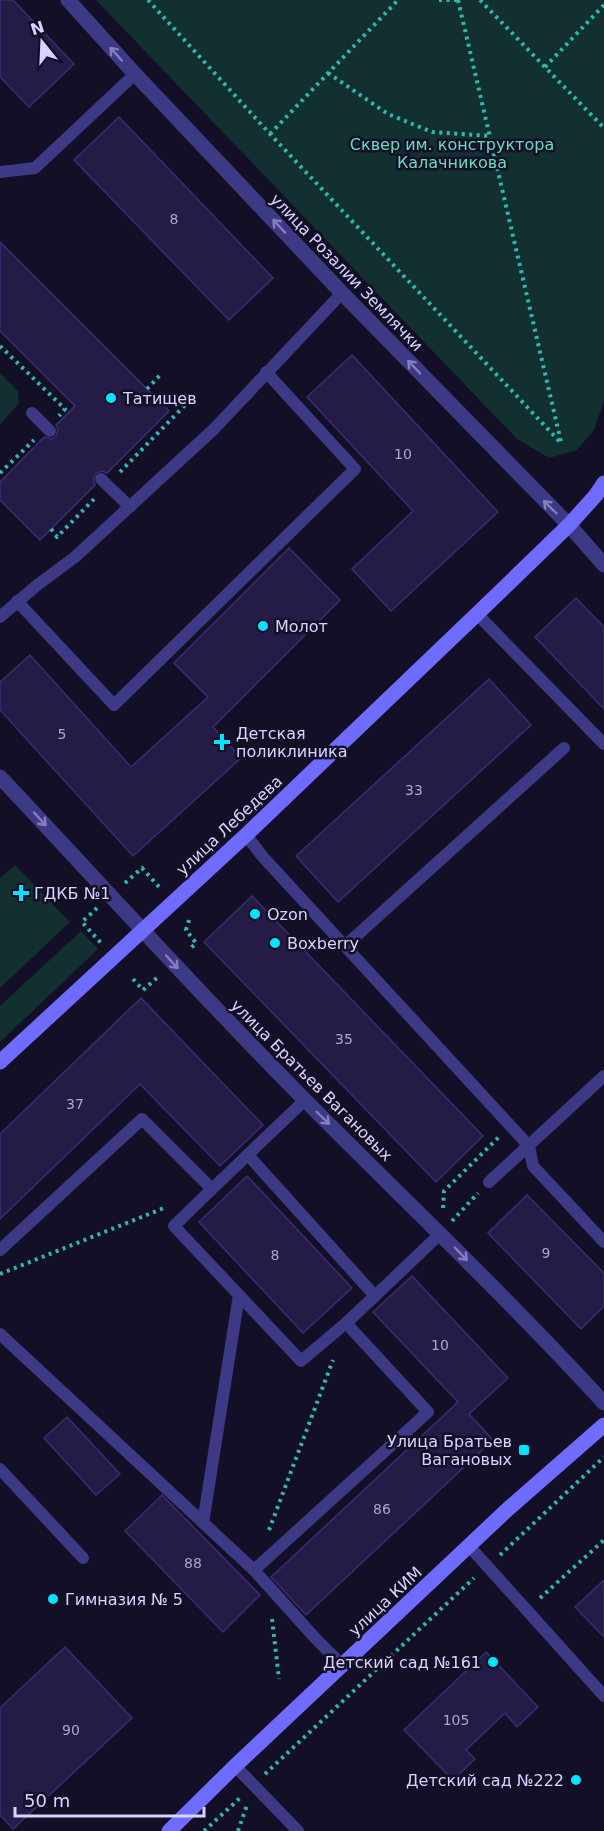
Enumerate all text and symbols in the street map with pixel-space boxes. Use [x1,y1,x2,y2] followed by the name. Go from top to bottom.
[12,12,72,72] north arrow
[28,17,47,39] text: N
[109,46,123,61] one-way arrow
[350,135,554,172] park label: Сквер им. конструктора Калачникова
[266,190,427,355] street label: улица Розалии Землячки
[170,211,178,227] house number: 8
[272,219,286,234] one-way arrow
[407,360,421,375] one-way arrow
[122,389,197,408] place label: Татищев
[104,391,118,405] marker: Татищев
[394,446,412,462] house number: 10
[542,499,557,514] one-way arrow
[275,617,328,636] place label: Молот
[256,619,270,633] marker: Молот
[236,724,348,761] place label: Детская поликлиника
[58,726,66,742] house number: 5
[213,733,231,751] marker: Детская поликлиника
[173,771,286,879] street label: улица Лебедева
[405,782,423,798] house number: 33
[33,812,47,827] one-way arrow
[12,884,30,902] marker: ГДКБ №1
[34,884,111,903] place label: ГДКБ №1
[267,905,308,924] place label: Ozon
[248,907,262,921] marker: Ozon
[287,934,359,953] place label: Boxberry
[268,936,282,950] marker: Boxberry
[165,955,179,970] one-way arrow
[227,996,396,1165] street label: улица Братьев Вагановых
[335,1031,353,1047] house number: 35
[66,1096,84,1112] house number: 37
[315,1110,330,1125] one-way arrow
[542,1245,550,1261] house number: 9
[271,1247,279,1263] house number: 8
[454,1247,469,1262] one-way arrow
[431,1337,449,1353] house number: 10
[387,1432,512,1469] place label: Улица Братьев Вагановых
[517,1443,531,1457] marker: Улица Братьев Вагановых
[373,1501,391,1517] house number: 86
[184,1555,202,1571] house number: 88
[345,1563,426,1640] street label: улица КИМ
[65,1590,183,1609] place label: Гимназия № 5
[46,1592,60,1606] marker: Гимназия № 5
[323,1653,481,1672] place label: Детский сад №161
[486,1655,500,1669] marker: Детский сад №161
[443,1712,469,1728] house number: 105
[62,1722,80,1738] house number: 90
[406,1771,564,1790] place label: Детский сад №222
[569,1773,583,1787] marker: Детский сад №222
[15,1780,204,1818] scale bar
[24,1790,70,1811] text: 50 m

